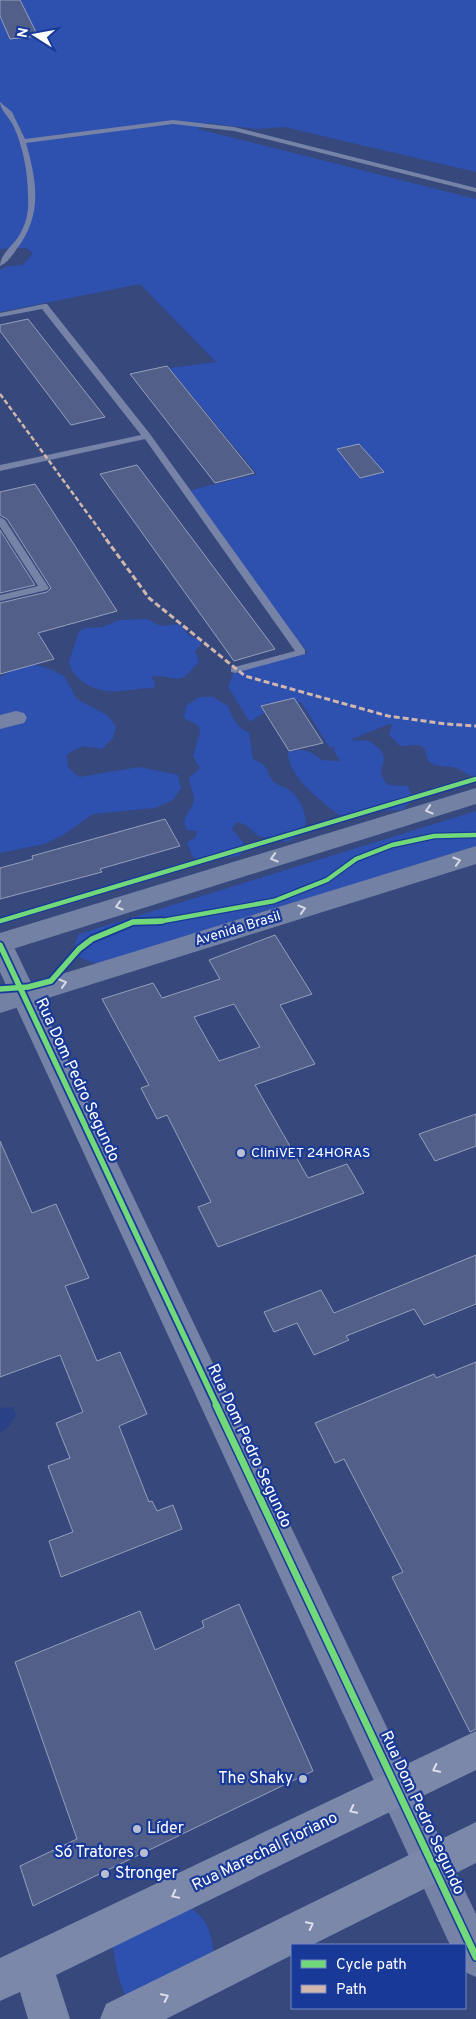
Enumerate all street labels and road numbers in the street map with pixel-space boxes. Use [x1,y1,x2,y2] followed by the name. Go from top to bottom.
[193,908,283,950] street label: Avenida Brasil
[30,995,124,1165] street label: Rua Dom Pedro Segundo
[202,1361,296,1531] street label: Rua Dom Pedro Segundo
[375,1728,469,1898] street label: Rua Dom Pedro Segundo
[189,1808,341,1896] street label: Rua Marechal Floriano

